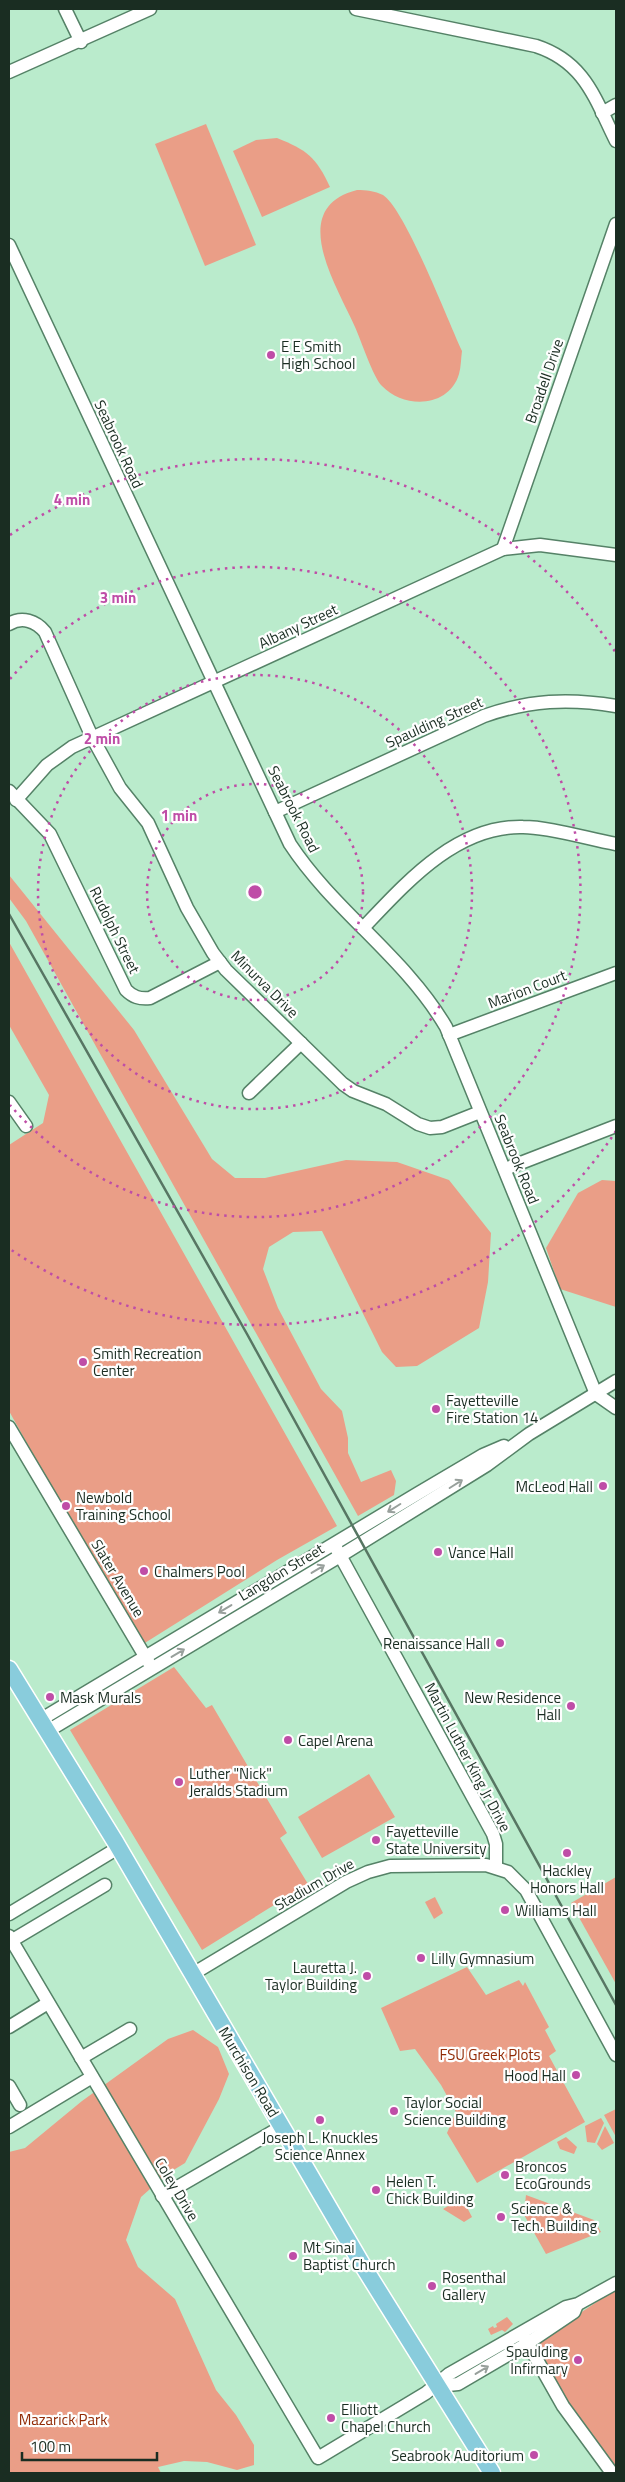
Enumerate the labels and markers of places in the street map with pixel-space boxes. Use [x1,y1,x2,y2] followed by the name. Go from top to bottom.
[281,335,356,375] place label: E E Smith High School
[265,349,277,361] marker: E E Smith High School
[246,883,264,901] centre of rings
[93,1342,201,1382] place label: Smith Recreation Center
[77,1356,89,1368] marker: Smith Recreation Center
[446,1389,539,1429] place label: Fayetteville Fire Station 14
[430,1403,442,1415] marker: Fayetteville Fire Station 14
[516,1475,593,1498] place label: McLeod Hall
[597,1480,609,1492] marker: McLeod Hall
[76,1486,171,1526] place label: Newbold Training School
[60,1500,72,1512] marker: Newbold Training School
[448,1541,514,1564] place label: Vance Hall
[432,1546,444,1558] marker: Vance Hall
[154,1560,245,1583] place label: Chalmers Pool
[138,1565,150,1577] marker: Chalmers Pool
[383,1632,490,1655] place label: Renaissance Hall
[494,1637,506,1649] marker: Renaissance Hall
[60,1686,141,1709] place label: Mask Murals
[464,1686,561,1726] place label: New Residence Hall
[44,1691,56,1703] marker: Mask Murals
[565,1700,577,1712] marker: New Residence Hall
[298,1729,374,1752] place label: Capel Arena
[282,1734,294,1746] marker: Capel Arena
[189,1762,288,1802] place label: Luther "Nick" Jeralds Stadium
[173,1776,185,1788] marker: Luther "Nick" Jeralds Stadium
[386,1820,487,1860] place label: Fayetteville State University
[370,1834,382,1846] marker: Fayetteville State University
[561,1847,573,1859] marker: Hackley Honors Hall
[530,1859,604,1899] place label: Hackley Honors Hall
[515,1899,597,1922] place label: Williams Hall
[499,1904,511,1916] marker: Williams Hall
[431,1947,534,1970] place label: Lilly Gymnasium
[415,1952,427,1964] marker: Lilly Gymnasium
[265,1956,357,1996] place label: Lauretta J. Taylor Building
[361,1970,373,1982] marker: Lauretta J. Taylor Building
[504,2064,566,2087] place label: Hood Hall
[570,2069,582,2081] marker: Hood Hall
[404,2091,506,2131] place label: Taylor Social Science Building
[388,2105,400,2117] marker: Taylor Social Science Building
[314,2114,326,2126] marker: Joseph L. Knuckles Science Annex
[262,2126,378,2166] place label: Joseph L. Knuckles Science Annex
[515,2155,591,2195] place label: Broncos EcoGrounds
[499,2169,511,2181] marker: Broncos EcoGrounds
[386,2170,474,2210] place label: Helen T. Chick Building
[370,2184,382,2196] marker: Helen T. Chick Building
[511,2197,597,2237] place label: Science & Tech. Building
[495,2211,507,2223] marker: Science & Tech. Building
[303,2236,396,2276] place label: Mt Sinai Baptist Church
[287,2250,299,2262] marker: Mt Sinai Baptist Church
[442,2266,506,2306] place label: Rosenthal Gallery
[426,2280,438,2292] marker: Rosenthal Gallery
[506,2340,568,2380] place label: Spaulding Infirmary
[572,2354,584,2366] marker: Spaulding Infirmary
[341,2398,431,2438] place label: Elliott Chapel Church
[325,2412,337,2424] marker: Elliott Chapel Church
[391,2444,524,2467] place label: Seabrook Auditorium
[528,2449,540,2461] marker: Seabrook Auditorium

